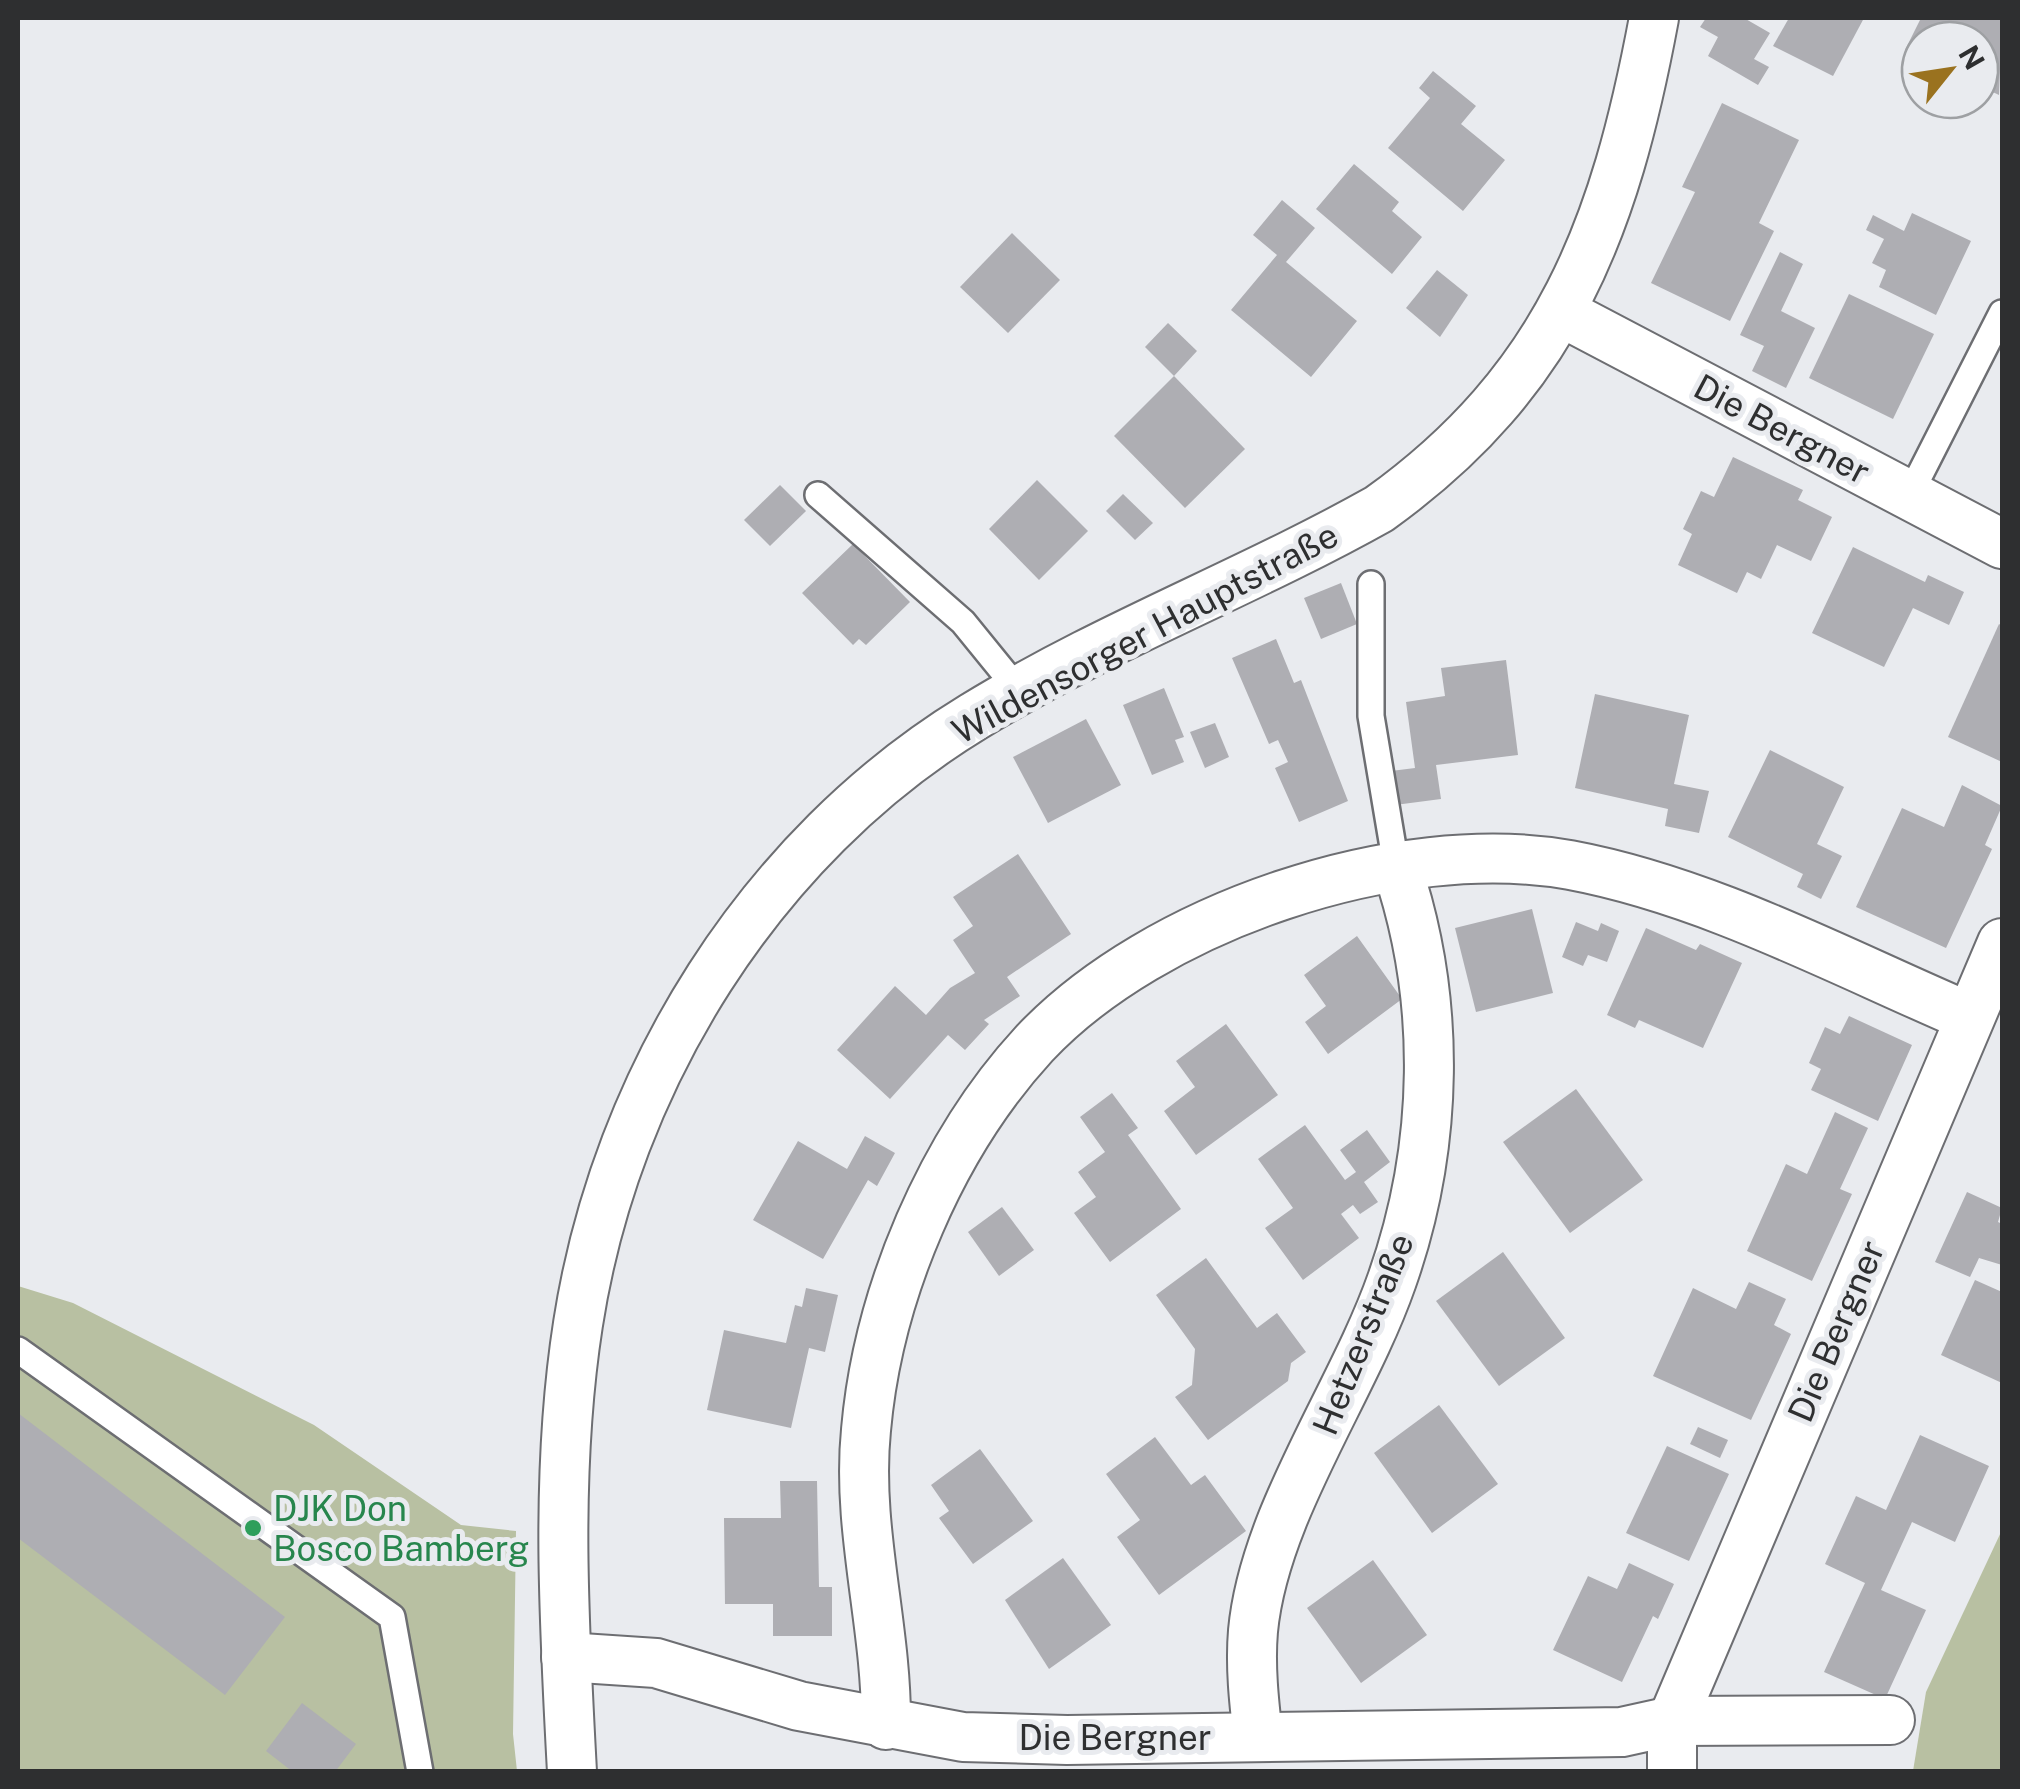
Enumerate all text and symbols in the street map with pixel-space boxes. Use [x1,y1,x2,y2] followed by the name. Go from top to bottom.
[1900,20,2000,120] north arrow
[1952,40,1992,75] text: N
[1687,366,1877,492] street label: Die Bergner
[945,514,1345,752] street label: Wildensorger Hauptstraße
[1304,1228,1422,1440] street label: Hetzerstraße
[1779,1234,1893,1428] street label: Die Bergner
[273,1488,530,1569] place label: DJK Don Bosco Bamberg
[242,1517,264,1539] marker: DJK Don Bosco Bamberg
[1018,1717,1212,1758] street label: Die Bergner

